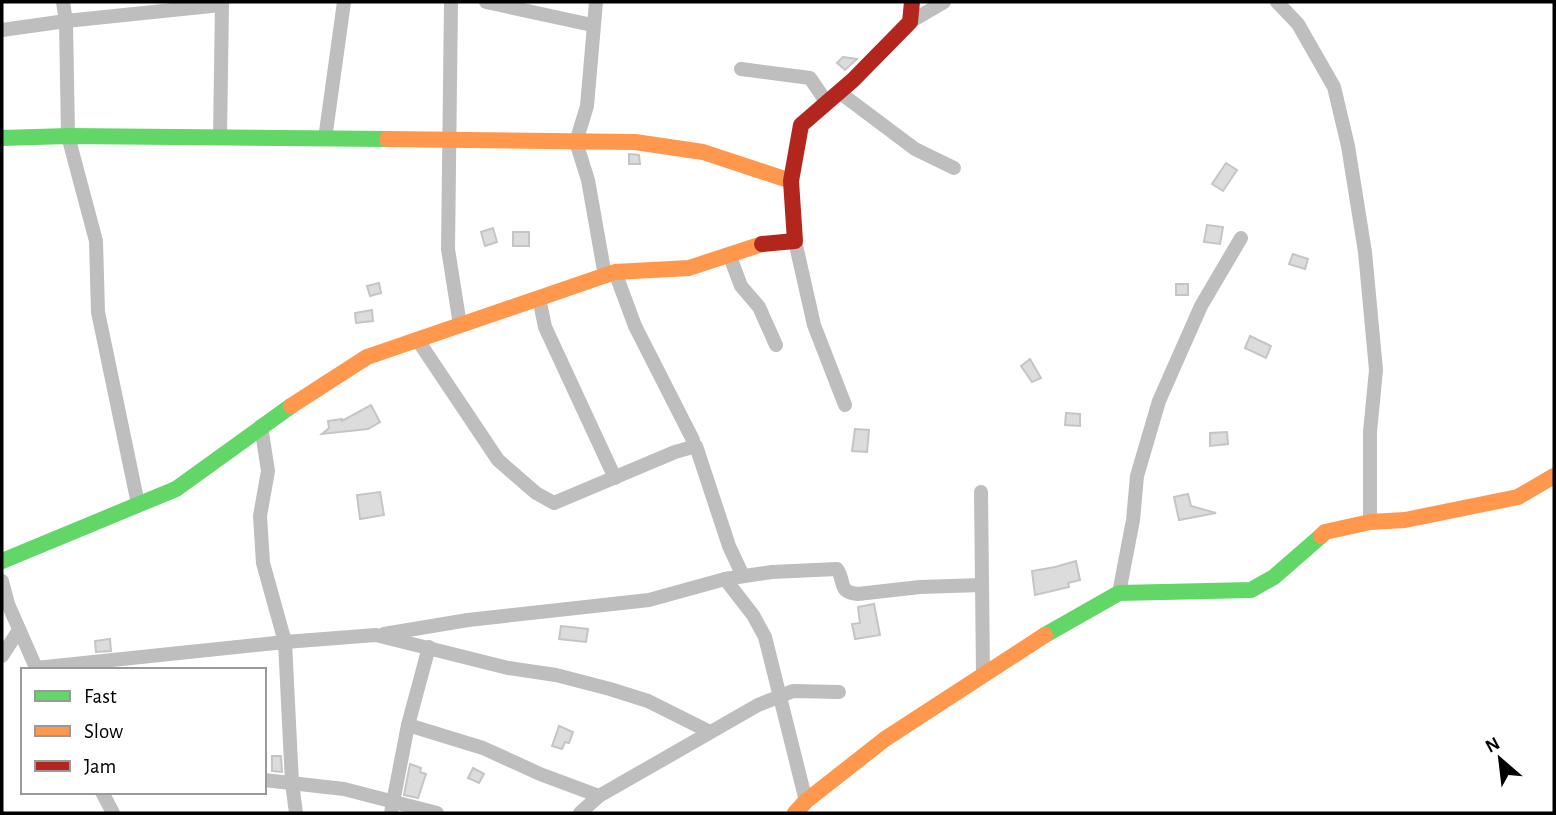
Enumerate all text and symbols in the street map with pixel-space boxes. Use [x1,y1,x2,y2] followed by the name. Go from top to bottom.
[21,668,266,794] legend
[84,686,117,707] text: Fast
[84,721,123,742] text: Slow
[1465,724,1535,794] north arrow
[1482,734,1503,757] text: N
[84,756,116,777] text: Jam

